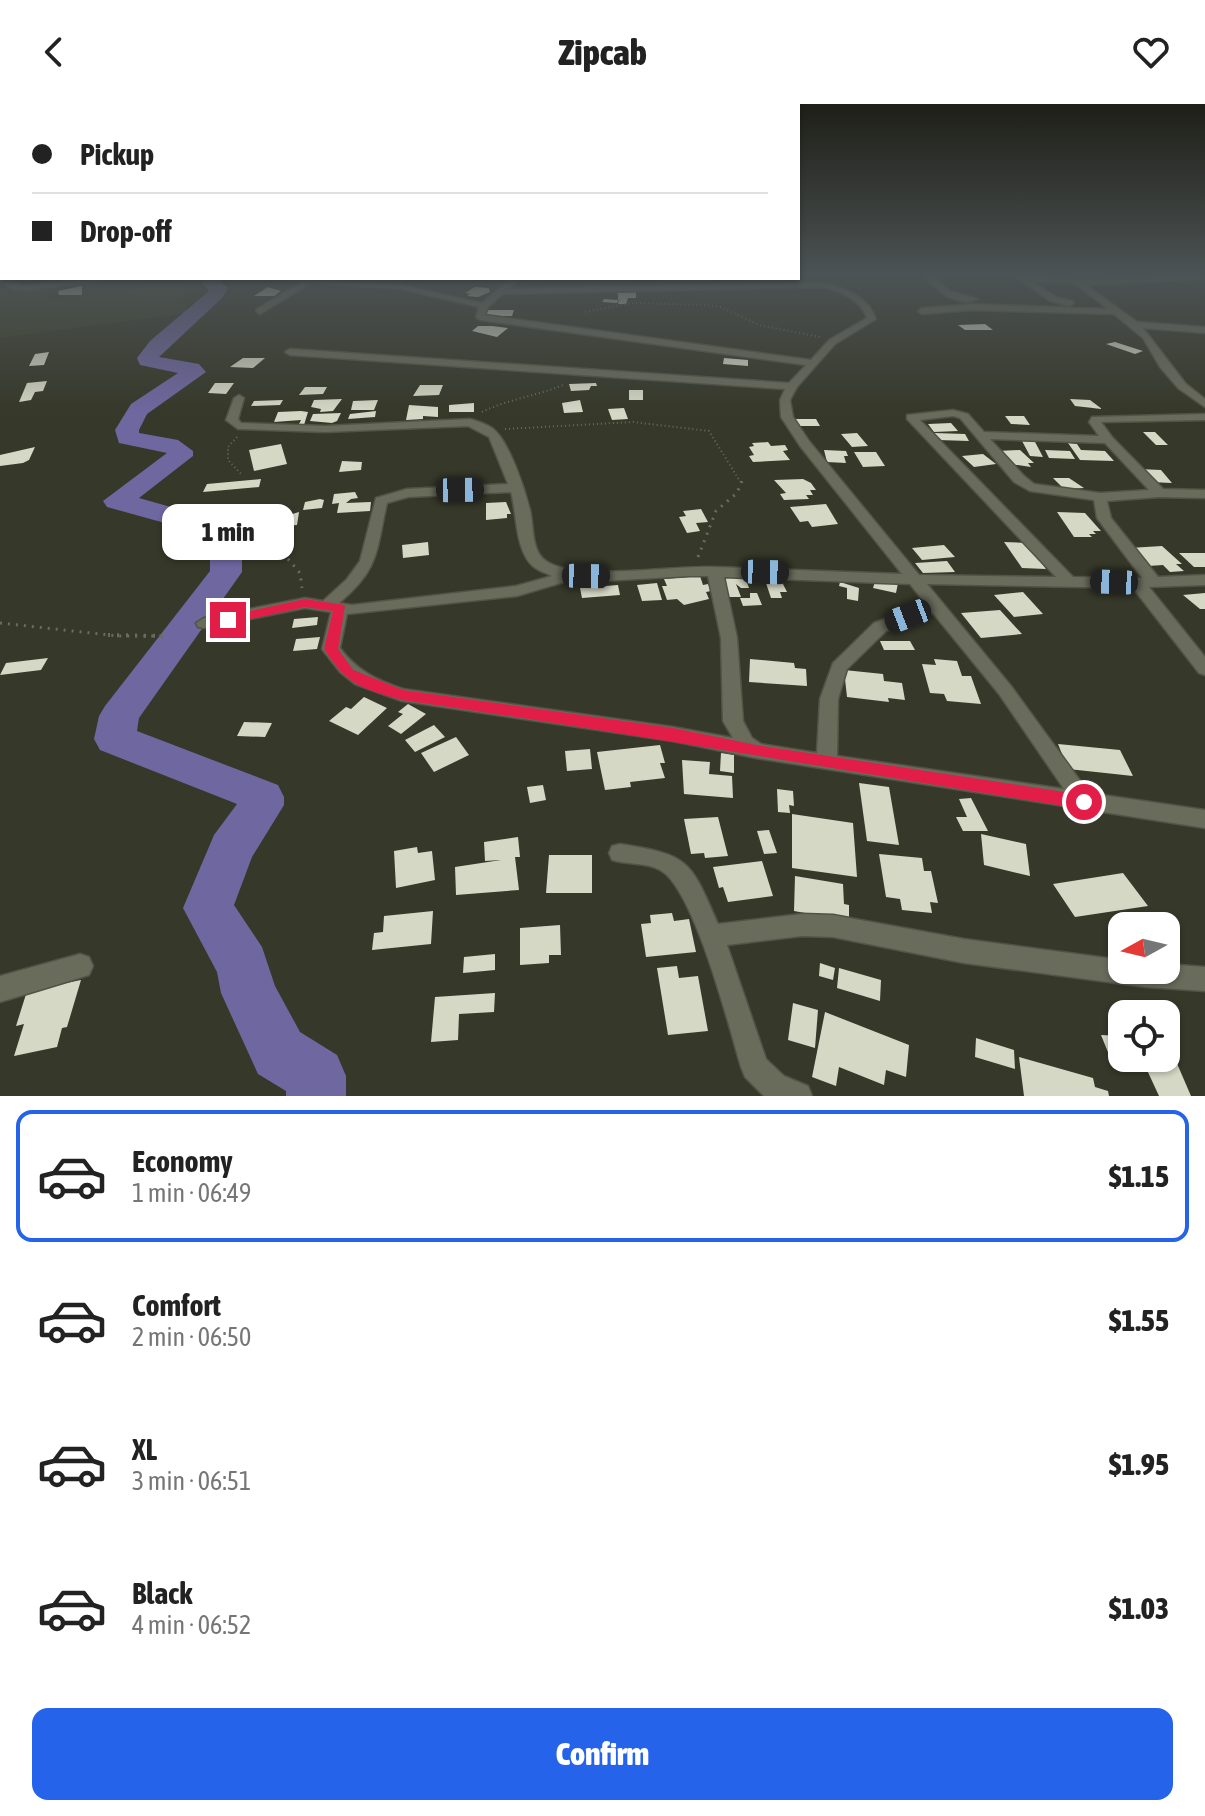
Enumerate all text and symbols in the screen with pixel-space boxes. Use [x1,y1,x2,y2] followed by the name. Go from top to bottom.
[32,30,76,74] icon: back
[1129,30,1173,74] icon: heart
[558,31,647,73] text: Zipcab
[80,137,154,171] text: Pickup
[80,214,172,248] text: Drop-off
[436,478,484,502] car
[162,504,294,560] callout: 1 min
[201,517,255,547] text: 1 min
[741,560,789,584] car
[562,564,610,588] car
[1090,569,1138,595] car
[881,596,935,636] car
[210,602,246,638] route end
[1066,784,1102,820] route start
[1108,912,1180,984] north arrow
[1108,912,1180,1072] map controls
[1108,1000,1180,1072] button: locate
[36,1140,108,1212] icon: car
[132,1144,233,1178] text: Economy
[1109,1159,1169,1193] text: $1.15
[132,1178,251,1208] text: 1 min · 06:49
[36,1284,108,1356] icon: car
[132,1288,221,1322] text: Comfort
[1109,1303,1169,1337] text: $1.55
[132,1322,251,1352] text: 2 min · 06:50
[36,1428,108,1500] icon: car
[132,1432,157,1466] text: XL
[1109,1447,1169,1481] text: $1.95
[132,1466,251,1496] text: 3 min · 06:51
[36,1572,108,1644] icon: car
[132,1576,192,1610] text: Black
[1109,1591,1169,1625] text: $1.03
[132,1610,251,1640] text: 4 min · 06:52
[32,1708,1173,1800] button: Confirm

